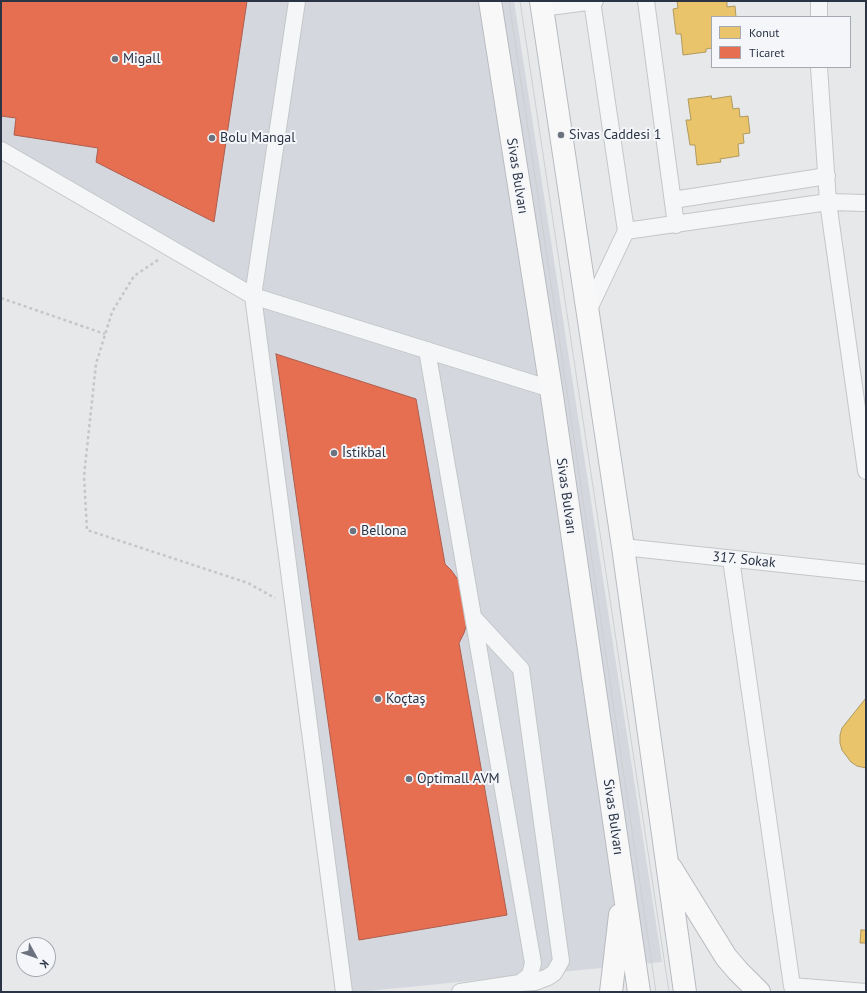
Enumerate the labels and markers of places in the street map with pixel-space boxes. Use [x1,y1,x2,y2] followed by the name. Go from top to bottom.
[123,51,160,67] place label: Migall
[110,54,120,64] marker: Migall
[569,127,661,143] place label: Sivas Caddesi 1
[220,130,295,146] place label: Bolu Mangal
[556,130,566,140] marker: Sivas Caddesi 1
[207,133,217,143] marker: Bolu Mangal
[342,445,386,461] place label: İstikbal
[329,448,339,458] marker: İstikbal
[361,523,407,539] place label: Bellona
[348,526,358,536] marker: Bellona
[386,691,425,707] place label: Koçtaş
[373,694,383,704] marker: Koçtaş
[417,771,499,787] place label: Optimall AVM
[404,774,414,784] marker: Optimall AVM

